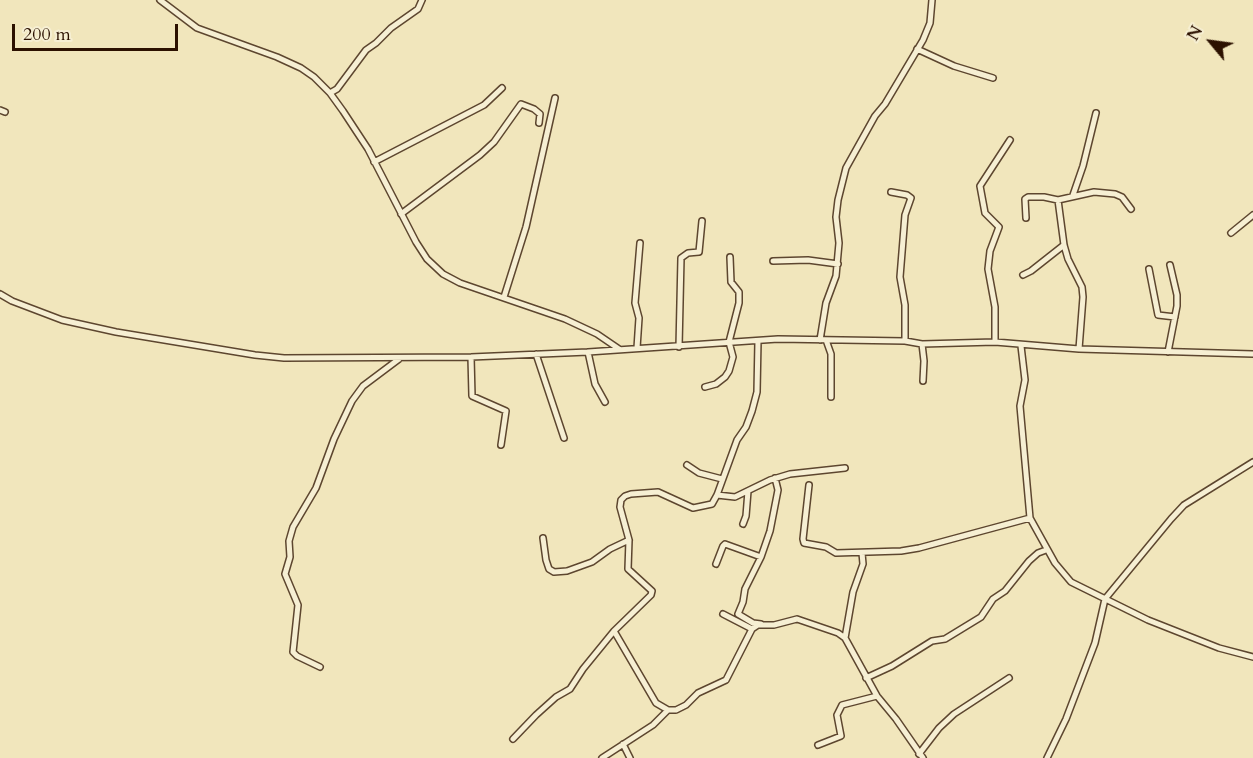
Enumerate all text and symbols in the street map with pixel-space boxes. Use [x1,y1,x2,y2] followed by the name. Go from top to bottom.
[15,12,182,50] scale bar
[1181,12,1241,72] north arrow
[23,22,71,47] text: 200 m
[1182,22,1208,45] text: N

